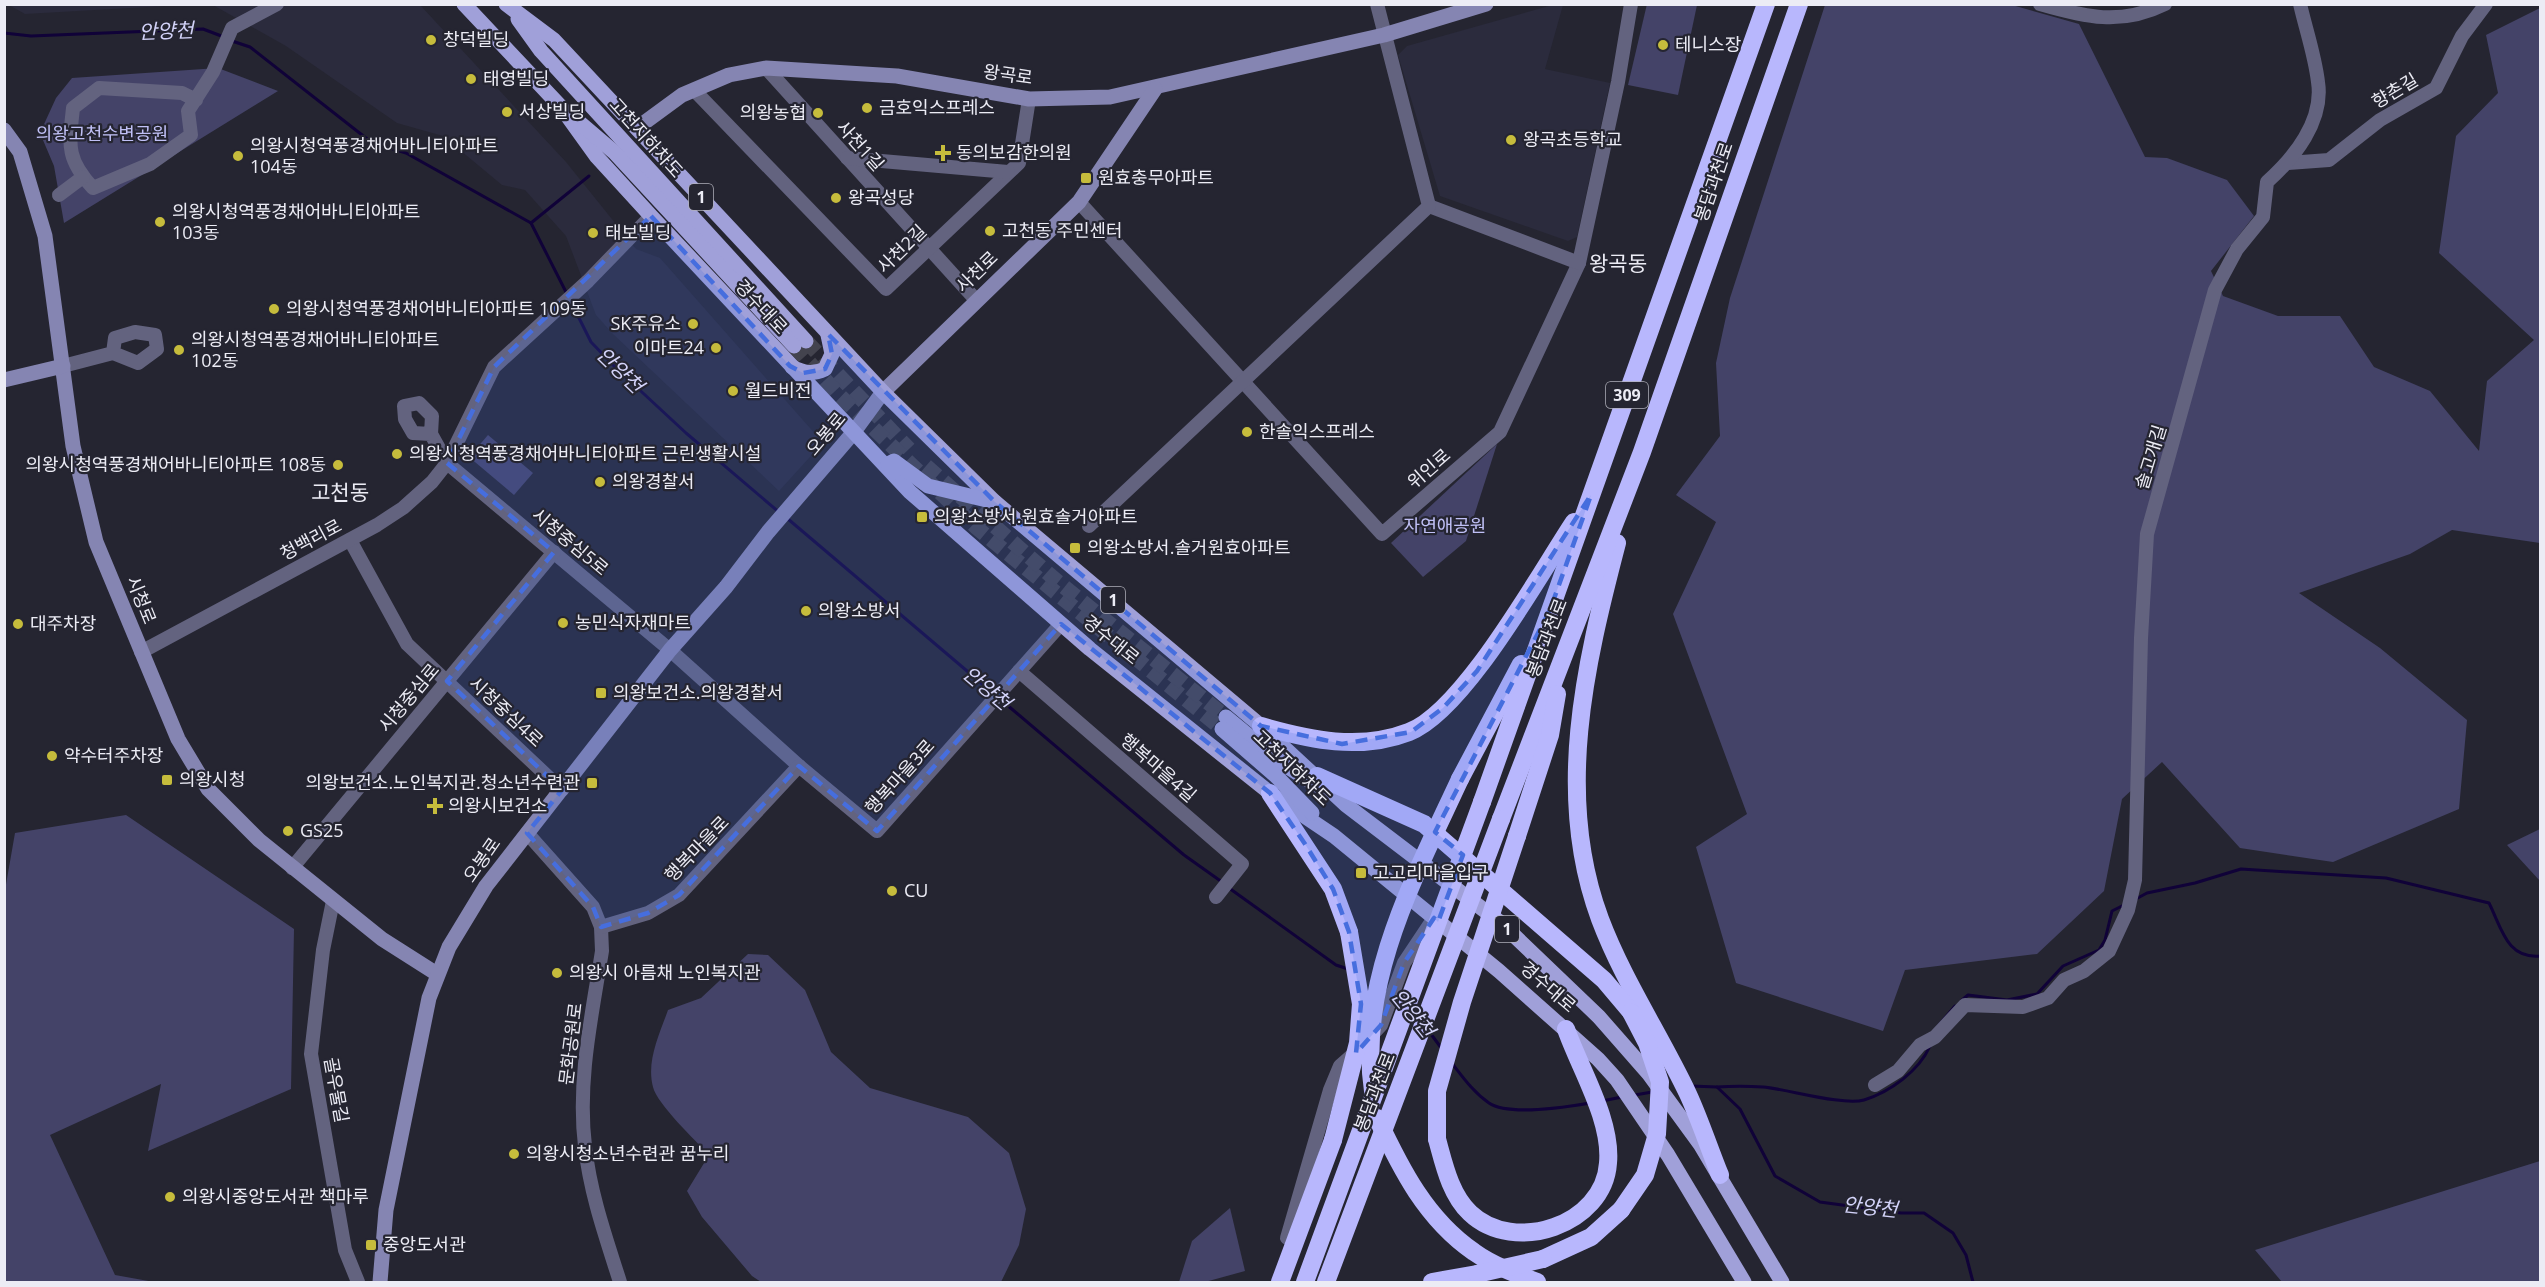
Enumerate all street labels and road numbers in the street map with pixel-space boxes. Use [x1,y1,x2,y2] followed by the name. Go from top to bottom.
[982,59,1034,89] street label: 왕곡로
[2367,67,2422,113] street label: 향촌길
[605,92,689,182] street label: 고천지하차도
[832,115,890,176] street label: 사천1길
[1688,139,1738,225] street label: 봉담과천로
[689,184,713,210] road number: 1
[871,219,931,278] street label: 사천2길
[950,245,1003,297] street label: 사천로
[730,274,793,339] street label: 경수대로
[1606,382,1648,408] road number: 309
[800,407,850,460] street label: 오봉로
[2129,422,2171,492] street label: 솔고개길
[1402,443,1455,494] street label: 위인로
[527,502,614,580] street label: 시청중심5로
[276,513,345,565] street label: 청백리로
[121,572,162,627] street label: 시청로
[1101,587,1125,613] road number: 1
[1520,595,1572,681] street label: 봉담과천로
[1078,609,1145,669] street label: 경수대로
[372,658,444,737] street label: 시청중심로
[464,671,549,752] street label: 시청중심4로
[1249,724,1337,810] street label: 고천지하차도
[1116,728,1202,807] street label: 행복마을4길
[859,734,939,819] street label: 행복마을3로
[659,810,734,886] street label: 행복마을로
[457,832,505,887] street label: 오봉로
[1495,916,1519,942] road number: 1
[1516,955,1582,1017] street label: 경수대로
[553,1001,587,1086] street label: 문화공원로
[1348,1049,1400,1135] street label: 봉담과천로
[319,1055,355,1125] street label: 골우물길

